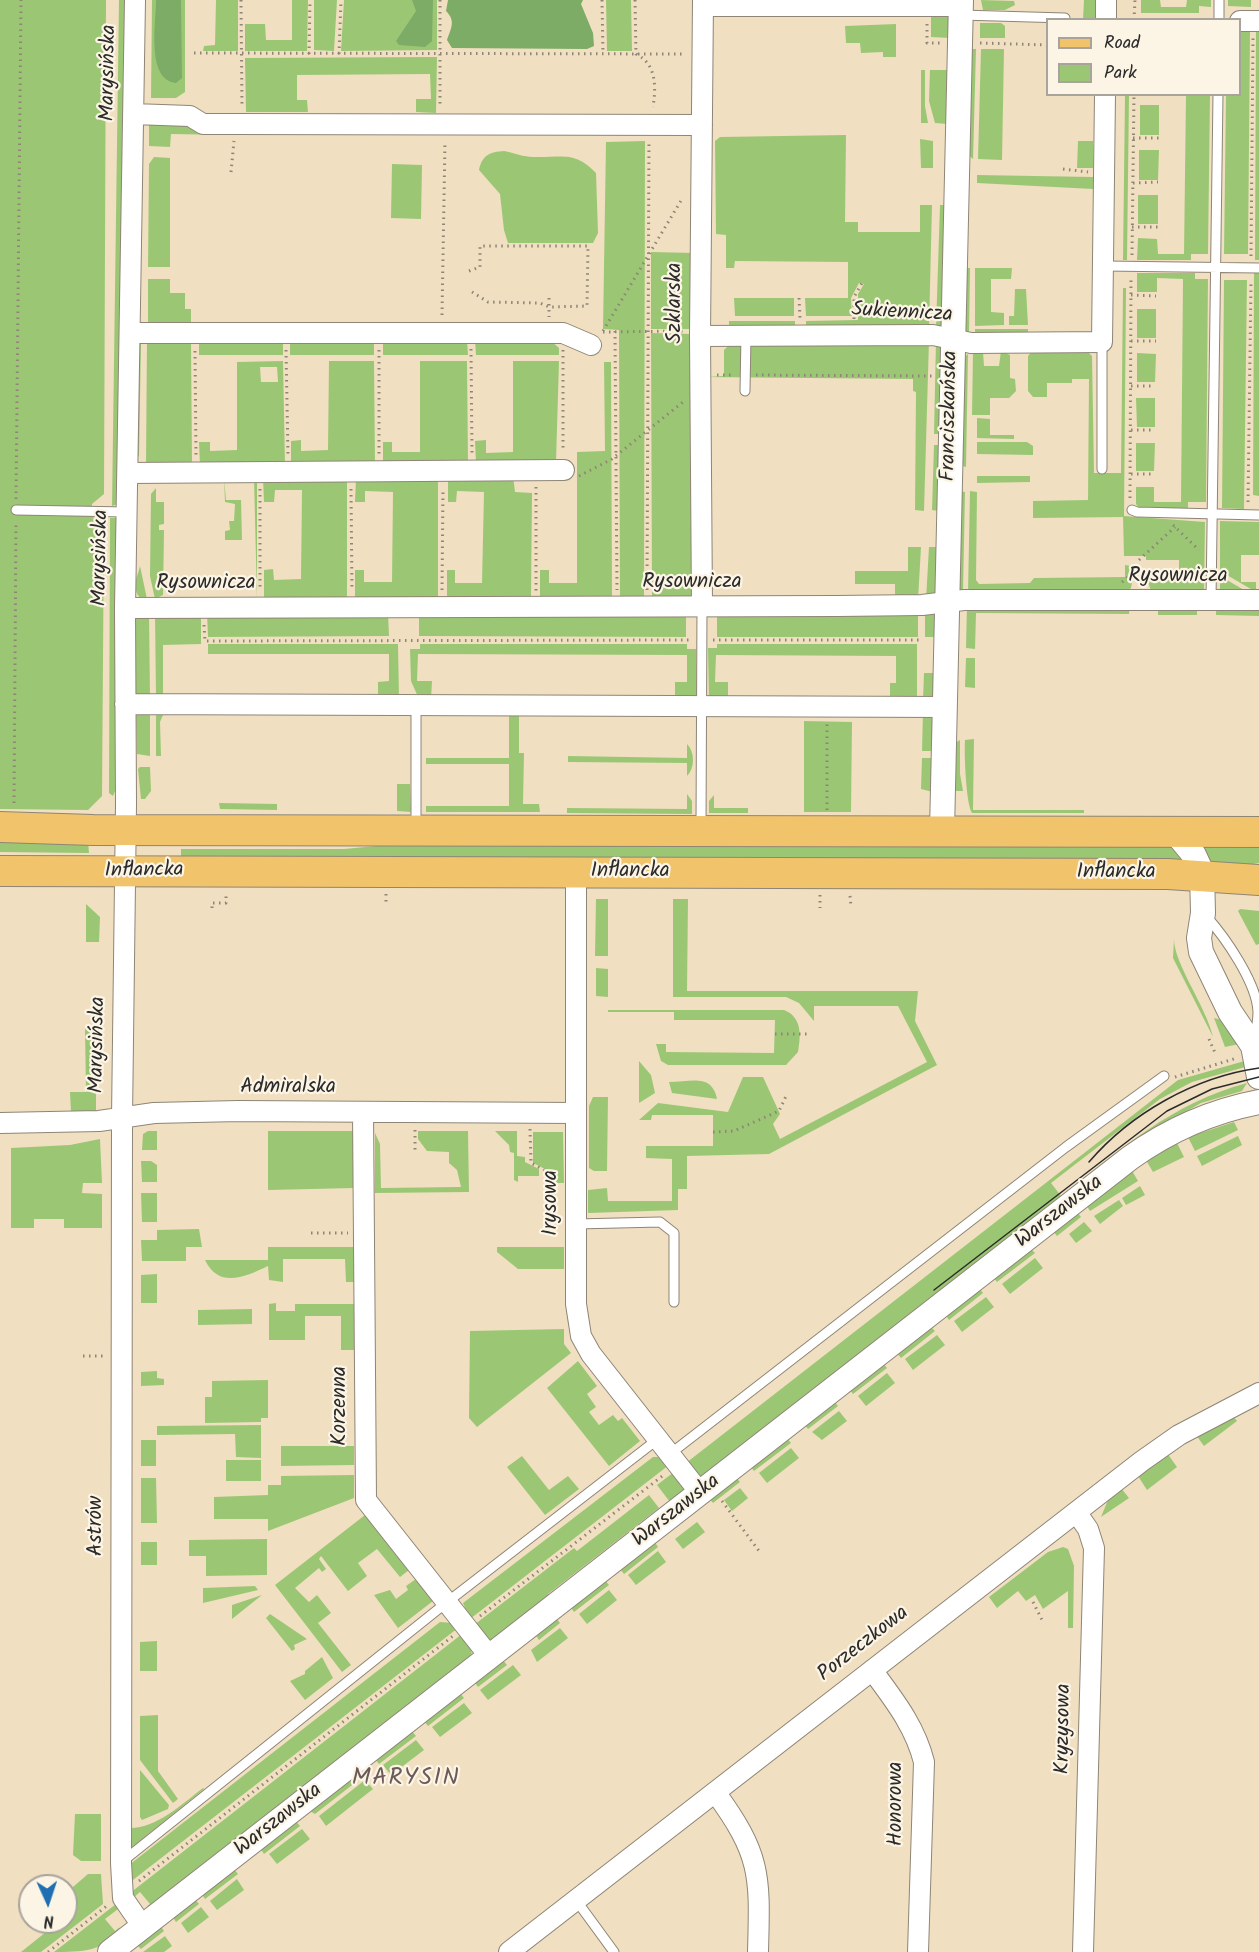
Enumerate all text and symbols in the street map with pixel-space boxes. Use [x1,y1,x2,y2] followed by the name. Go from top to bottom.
[1046,18,1241,96] legend
[97,24,123,122] street label: Marysińska
[1104,29,1140,58] text: Road
[1104,59,1137,88] text: Park
[663,263,689,343] street label: Szklarska
[851,299,953,329] street label: Sukiennicza
[937,350,965,482] street label: Franciszkańska
[89,509,115,607] street label: Marysińska
[1128,564,1228,590] street label: Rysownicza
[642,570,742,596] street label: Rysownicza
[156,571,256,597] street label: Rysownicza
[104,859,184,885] street label: Inflancka
[590,859,670,885] street label: Inflancka
[1076,860,1156,886] street label: Inflancka
[86,996,112,1094] street label: Marysińska
[240,1075,336,1101] street label: Admiralska
[539,1170,565,1236] street label: Irysowa
[1011,1171,1109,1255] street label: Warszawska
[328,1366,354,1446] street label: Korzenna
[628,1470,726,1554] street label: Warszawska
[84,1496,110,1556] street label: Astrów
[813,1602,915,1688] street label: Porzeczkowa
[1052,1683,1078,1775] street label: Kryzysowa
[884,1762,910,1846] street label: Honorowa
[352,1766,460,1794] district label: MARYSIN
[230,1779,328,1863] street label: Warszawska
[18,1874,78,1934] north arrow
[43,1908,55,1933] text: N

